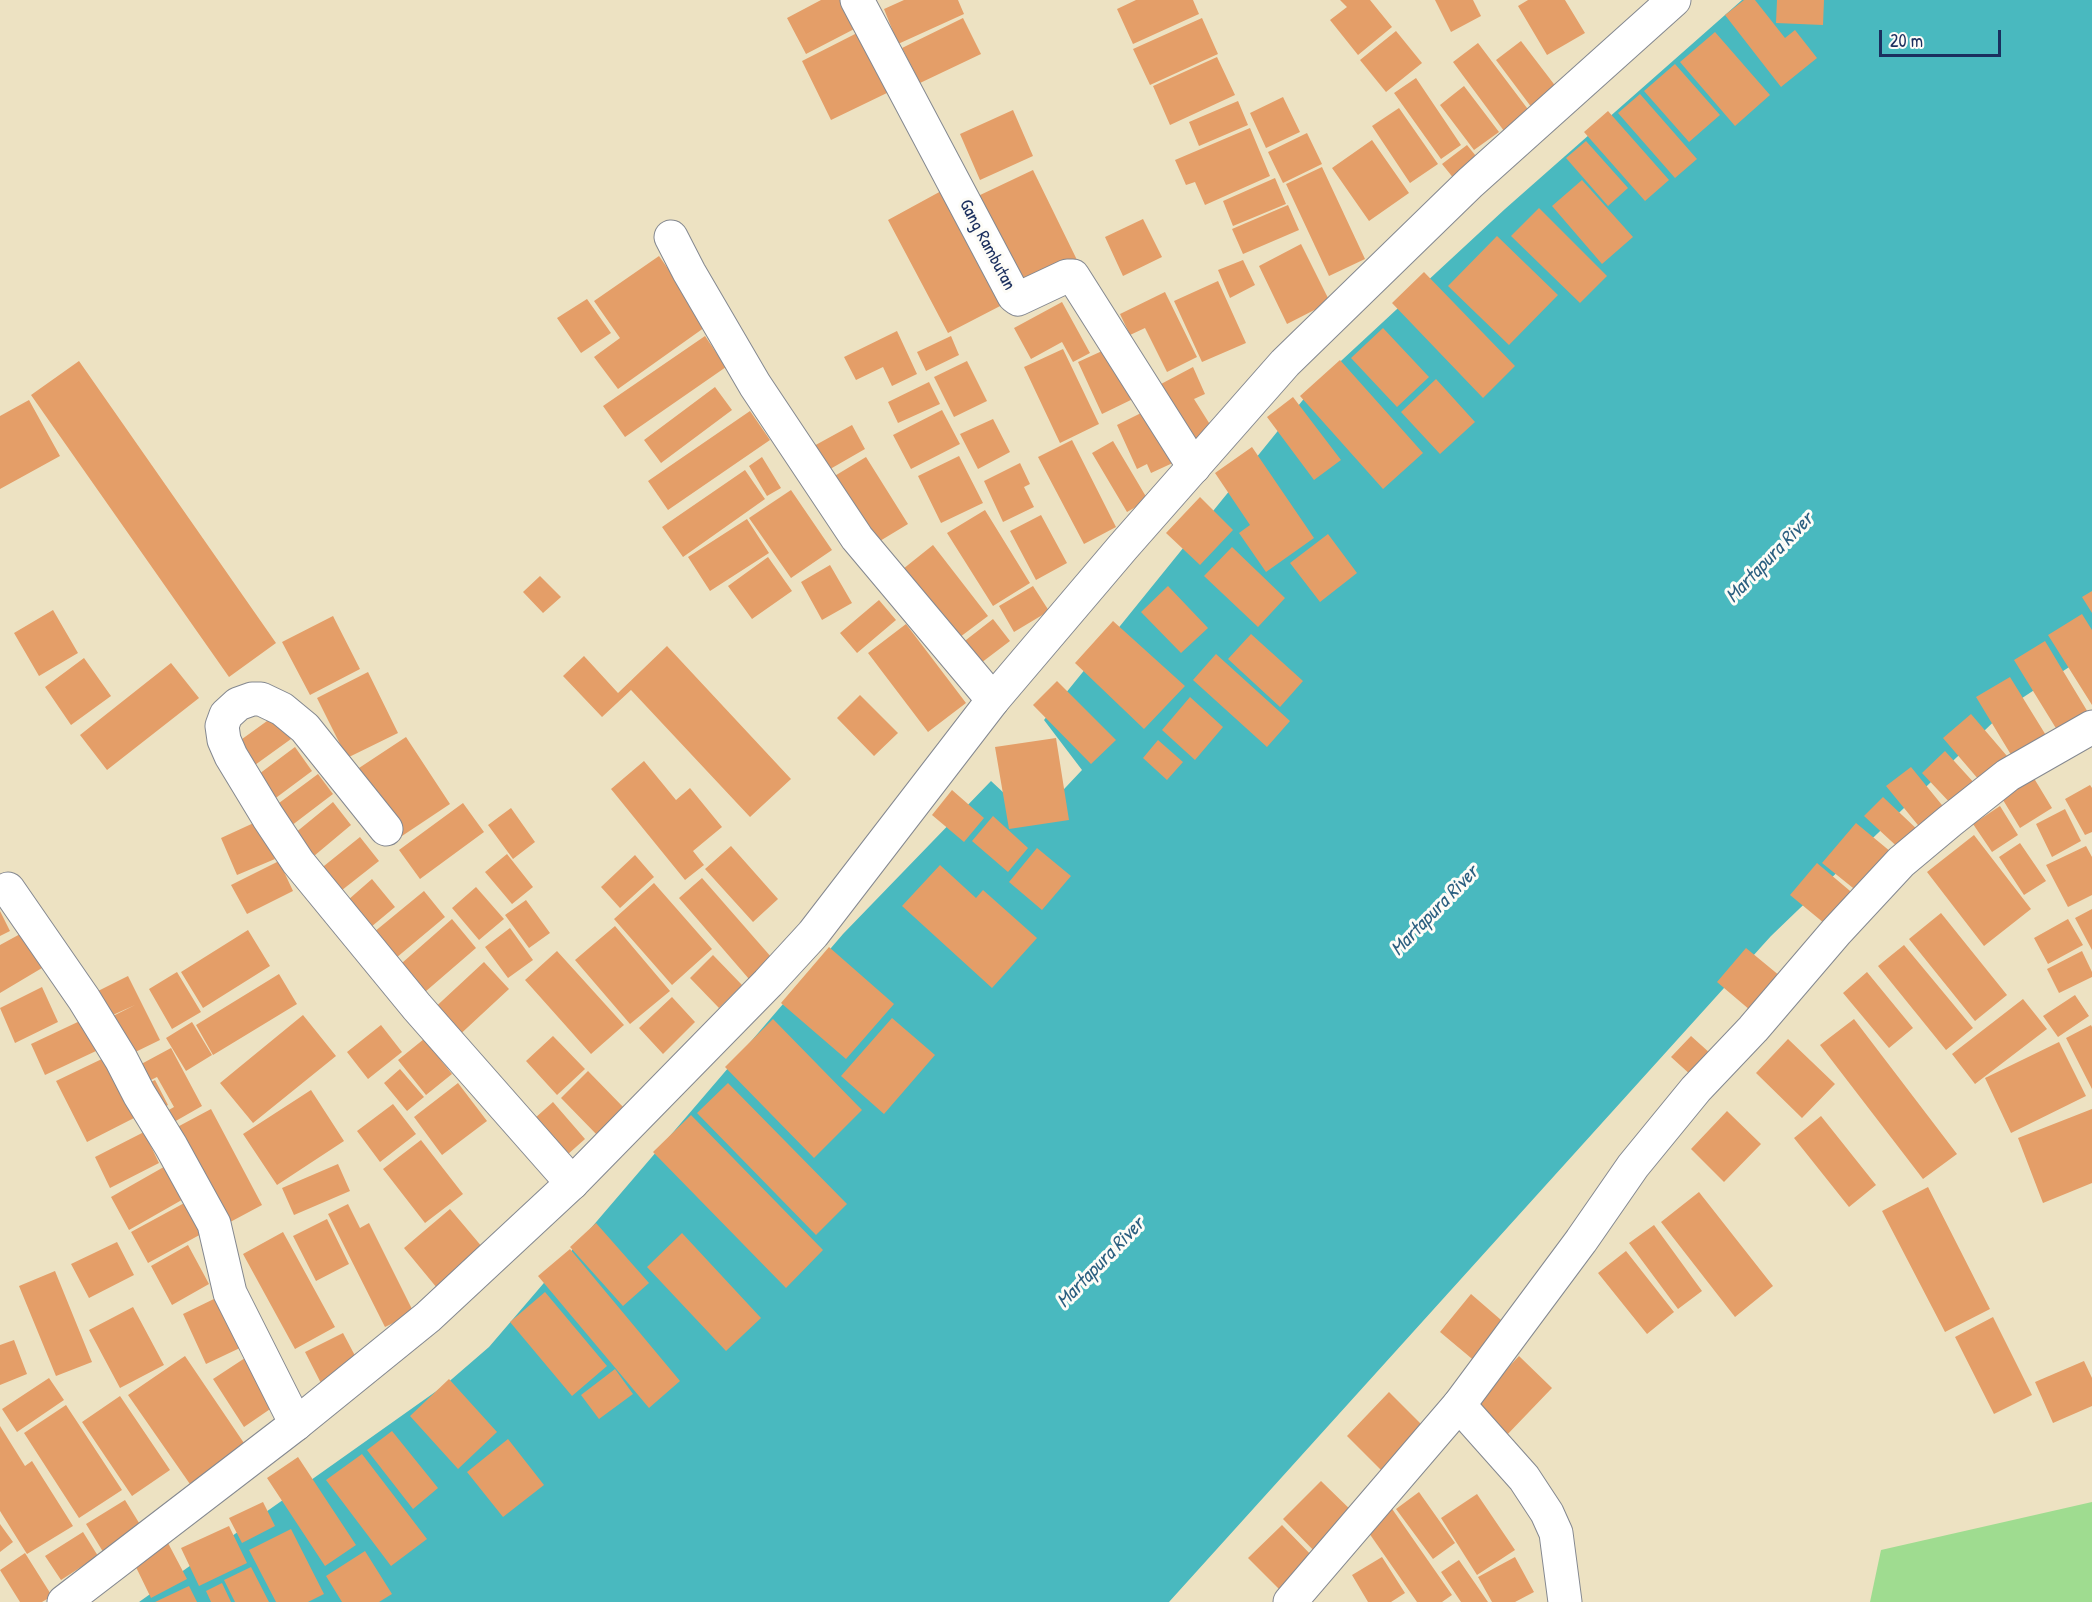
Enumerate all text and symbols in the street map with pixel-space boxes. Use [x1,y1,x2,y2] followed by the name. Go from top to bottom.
[1882,18,2004,56] scale bar
[1890,28,1923,53] text: 20 m
[954,196,1020,294] street label: Gang Rambutan
[1721,508,1819,608] water label: Martapura River
[1386,861,1484,961] water label: Martapura River
[1052,1213,1150,1313] water label: Martapura River

